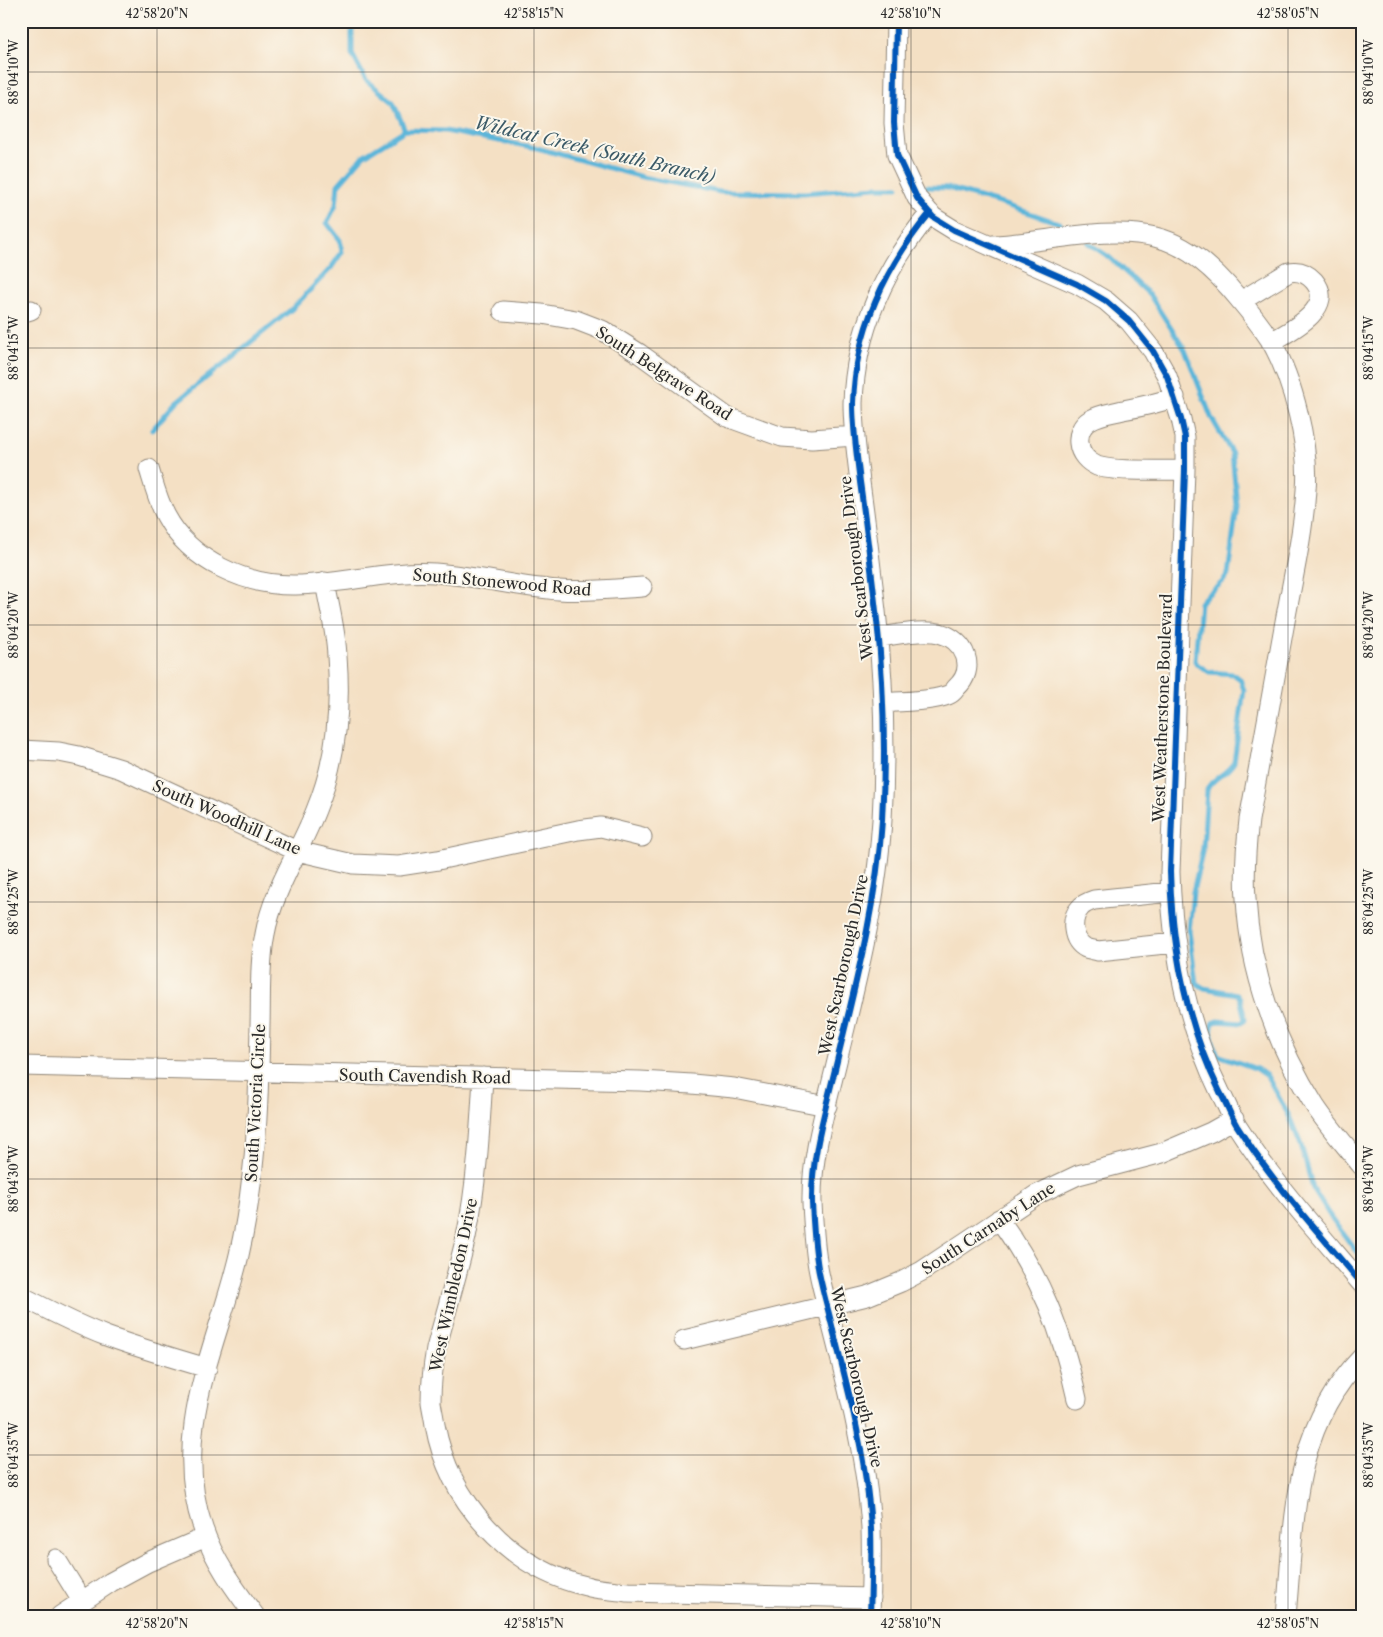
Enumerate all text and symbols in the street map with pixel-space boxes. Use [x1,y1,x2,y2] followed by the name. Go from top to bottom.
[126,6,189,21] text: 42°58'20"N
[504,6,564,21] text: 42°58'15"N
[880,6,942,21] text: 42°58'10"N
[1257,6,1319,21] text: 42°58'05"N
[6,38,21,105] text: 88°04'10"W
[1361,38,1376,105] text: 88°04'10"W
[472,111,718,189] water label: Wildcat Creek (South Branch)
[6,315,21,380] text: 88°04'15"W
[1361,315,1376,380] text: 88°04'15"W
[592,322,736,425] street label: South Belgrave Road
[835,475,877,662] street label: West Scarborough Drive
[412,564,592,600] street label: South Stonewood Road
[6,590,21,659] text: 88°04'20"W
[1361,590,1376,659] text: 88°04'20"W
[1148,593,1176,824] street label: West Weatherstone Boulevard
[150,775,304,859] street label: South Woodhill Lane
[6,868,21,935] text: 88°04'25"W
[1361,868,1376,935] text: 88°04'25"W
[814,872,872,1059] street label: West Scarborough Drive
[241,1023,269,1183] street label: South Victoria Circle
[339,1064,511,1088] street label: South Cavendish Road
[6,1145,21,1213] text: 88°04'30"W
[1361,1145,1376,1213] text: 88°04'30"W
[918,1177,1058,1279] street label: South Carnaby Lane
[425,1196,481,1375] street label: West Wimbledon Drive
[826,1284,888,1469] street label: West Scarborough Drive
[6,1421,21,1488] text: 88°04'35"W
[1361,1421,1376,1488] text: 88°04'35"W
[126,1616,189,1631] text: 42°58'20"N
[504,1616,564,1631] text: 42°58'15"N
[880,1616,942,1631] text: 42°58'10"N
[1257,1616,1319,1631] text: 42°58'05"N

